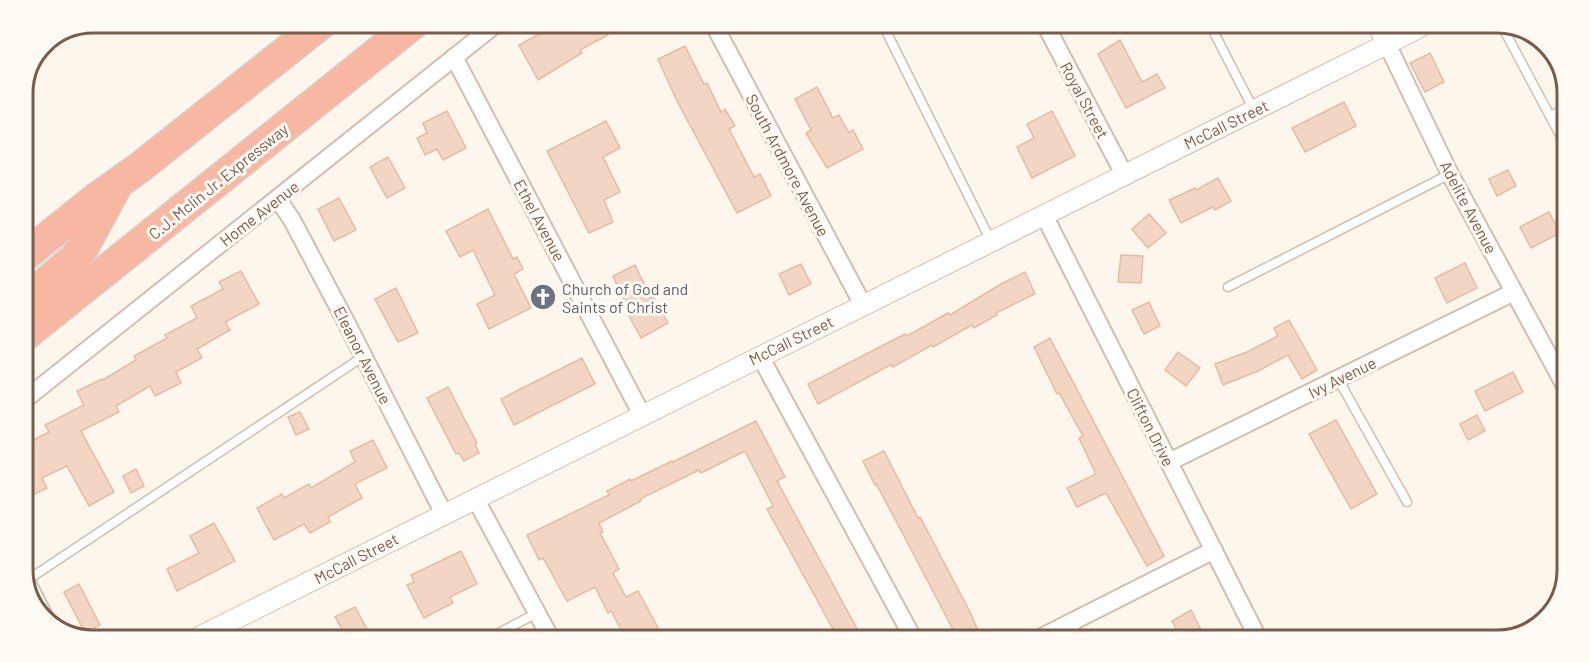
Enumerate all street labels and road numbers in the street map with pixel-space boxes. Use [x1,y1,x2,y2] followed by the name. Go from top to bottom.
[1057,58,1113,142] street label: Royal Street
[742,91,834,239] street label: South Ardmore Avenue
[1181,95,1271,153] street label: McCall Street
[144,118,292,243] street label: C.J. Mclin Jr. Expressway
[1437,157,1501,257] street label: Adelite Avenue
[216,176,302,250] street label: Home Avenue
[510,176,570,264] street label: Ethel Avenue
[330,303,396,407] street label: Eleanor Avenue
[746,311,836,369] street label: McCall Street
[1305,352,1379,402] street label: Ivy Avenue
[1123,385,1179,469] street label: Clifton Drive
[311,529,401,587] street label: McCall Street

